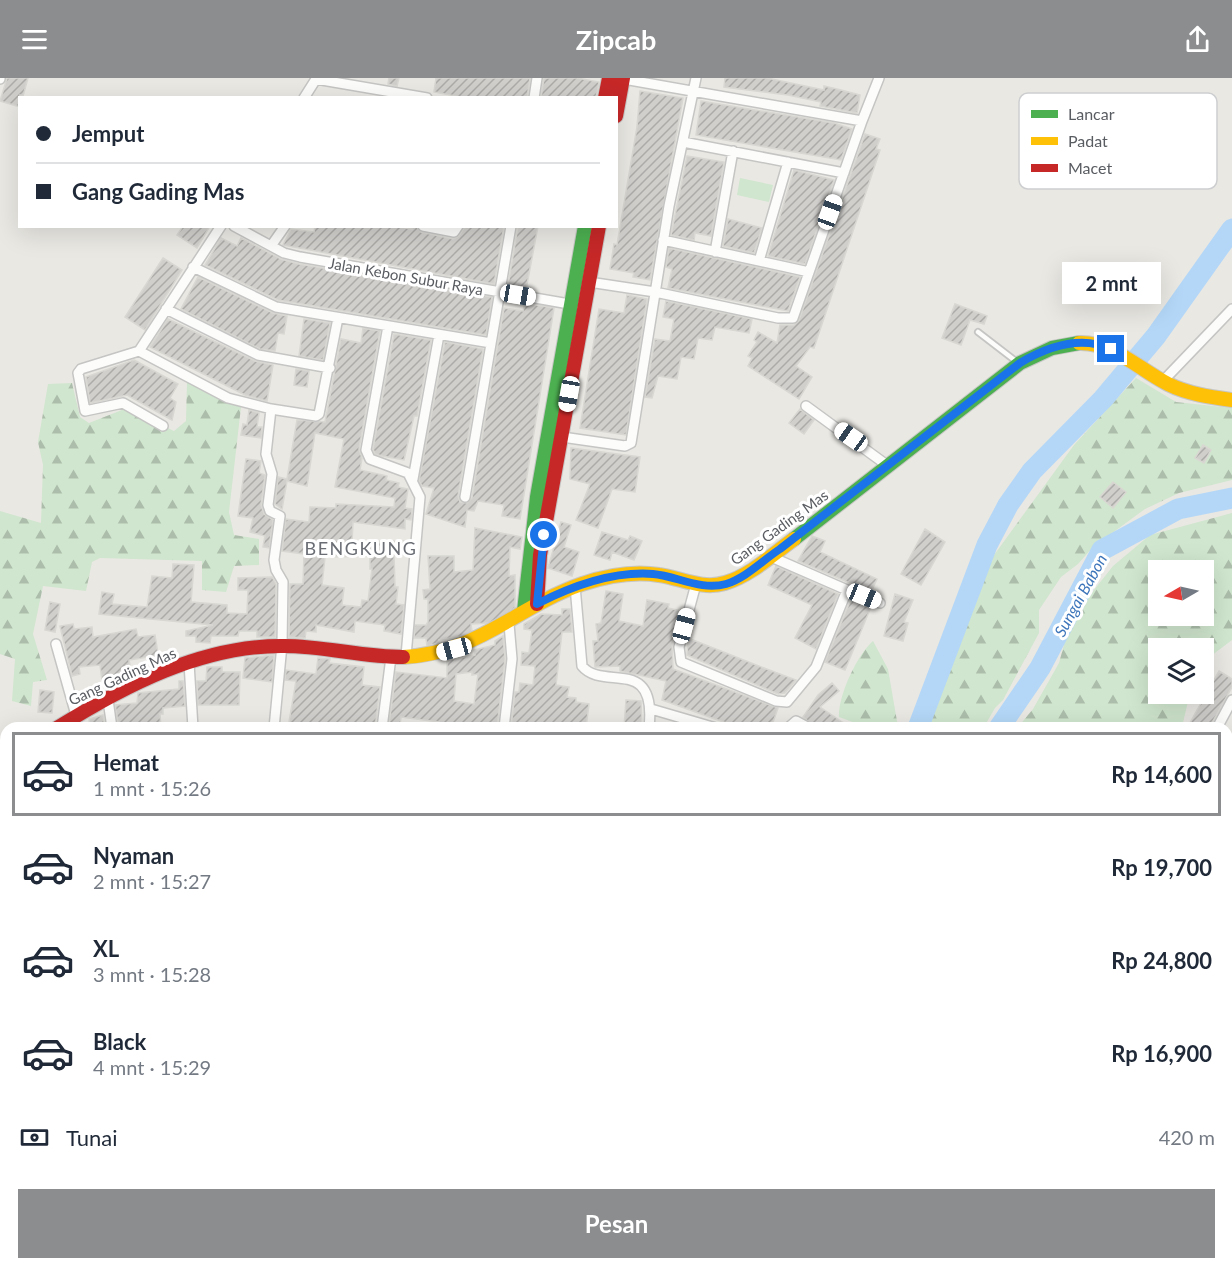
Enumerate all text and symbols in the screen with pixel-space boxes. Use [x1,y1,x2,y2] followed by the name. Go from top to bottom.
[18,23,51,56] icon: menu
[576,23,656,56] text: Zipcab
[1181,23,1214,56] icon: share
[1019,93,1217,189] legend
[1068,104,1115,123] text: Lancar
[72,120,144,147] text: Jemput
[1068,131,1108,150] text: Padat
[1068,158,1112,177] text: Macet
[72,178,244,205] text: Gang Gading Mas
[815,192,845,232] car
[327,254,485,298] street label: Jalan Kebon Subur Raya
[1062,262,1160,304] callout: 2 mnt
[1086,271,1137,295] text: 2 mnt
[499,283,537,307] car
[1097,335,1124,362] route end
[557,375,581,413] car
[831,419,871,455] car
[727,486,831,568] street label: Gang Gading Mas
[530,521,557,548] route start
[305,537,417,559] district label: BENGKUNG
[1050,551,1110,639] water label: Sungai Babon
[1148,560,1214,626] north arrow
[1148,560,1214,704] map controls
[844,581,884,611] car
[671,606,697,646] car
[434,636,474,662] car
[1148,638,1214,704] button: layers
[65,643,179,709] street label: Gang Gading Mas
[21,747,75,801] icon: car
[93,749,159,776] text: Hemat
[1111,761,1212,788] text: Rp 14,600
[93,776,211,800] text: 1 mnt · 15:26
[21,840,75,894] icon: car
[93,842,174,869] text: Nyaman
[1111,854,1212,881] text: Rp 19,700
[93,869,211,893] text: 2 mnt · 15:27
[21,933,75,987] icon: car
[93,935,119,962] text: XL
[1111,947,1212,974] text: Rp 24,800
[93,962,211,986] text: 3 mnt · 15:28
[21,1026,75,1080] icon: car
[93,1028,146,1055] text: Black
[1111,1040,1212,1067] text: Rp 16,900
[93,1055,211,1079] text: 4 mnt · 15:29
[18,1121,51,1154] icon: cash
[66,1124,117,1151] text: Tunai
[1159,1125,1215,1149] text: 420 m
[18,1189,1215,1258] button: Pesan

